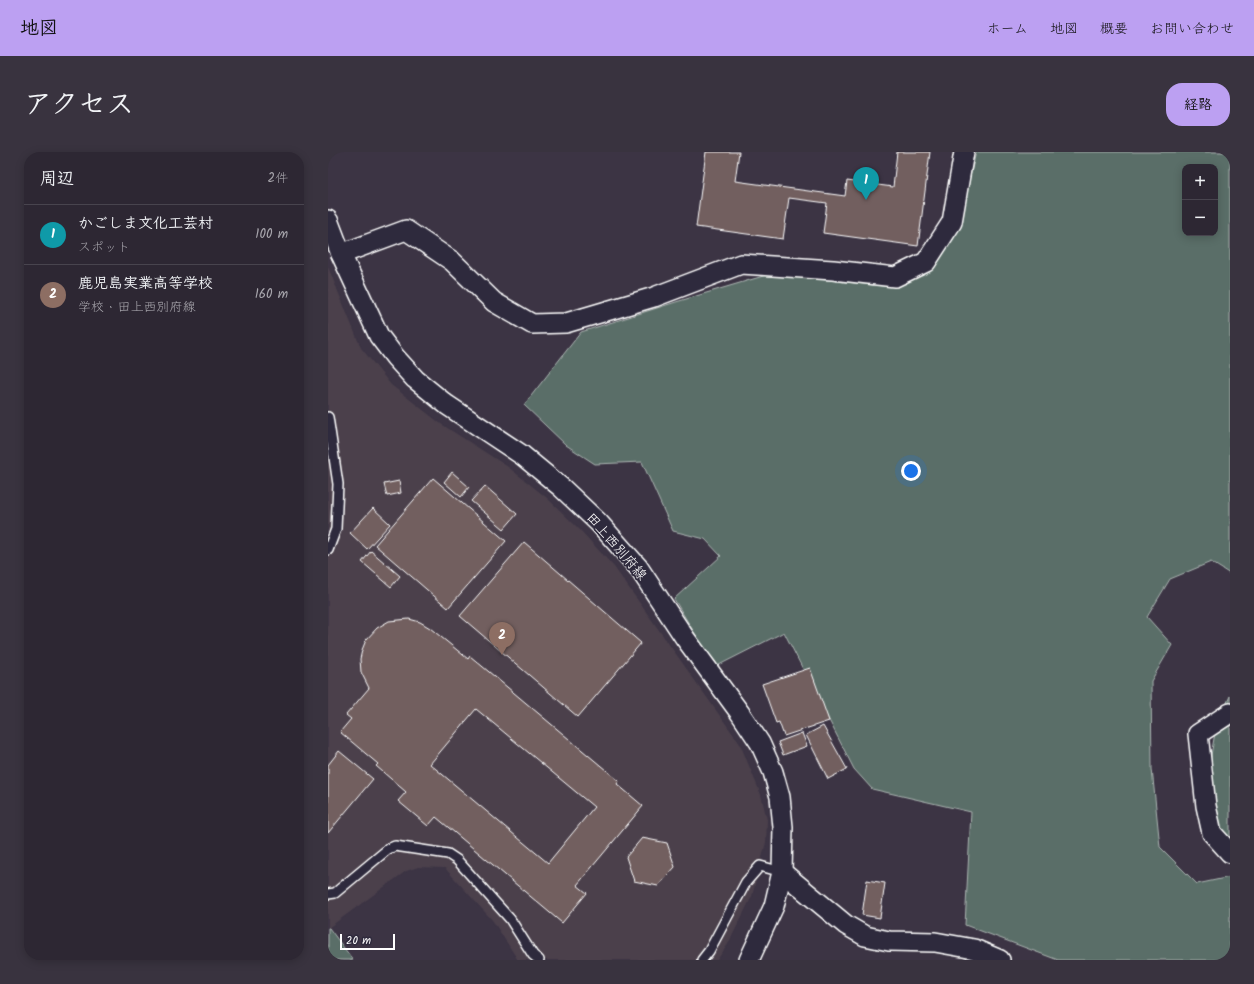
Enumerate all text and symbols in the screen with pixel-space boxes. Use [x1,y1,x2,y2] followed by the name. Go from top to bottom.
[20,14,58,44] text: 地図
[987,18,1028,40] text: ホーム
[1050,18,1078,40] text: 地図
[1100,18,1128,40] text: 概要
[1150,18,1234,40] text: お問い合わせ
[24,83,134,128] text: アクセス
[1166,83,1230,126] button: 経路
[1182,164,1218,236] map controls
[1182,164,1218,200] button: +
[40,166,74,193] text: 周辺
[853,167,879,200] pin: 1
[267,168,288,189] text: 2件
[1182,200,1218,236] button: −
[78,212,213,236] text: かごしま文化工芸村
[51,224,55,245] text: 1
[255,224,288,245] text: 100 m
[78,237,130,258] text: スポット
[78,272,213,296] text: 鹿児島実業高等学校
[49,284,57,305] text: 2
[255,284,288,305] text: 160 m
[78,297,196,318] text: 学校 · 田上西別府線
[901,461,921,481] your location
[580,508,652,586] street label: 田上西別府線
[489,622,515,655] pin: 2
[340,932,395,951] scale bar
[346,932,371,950] text: 20 m

